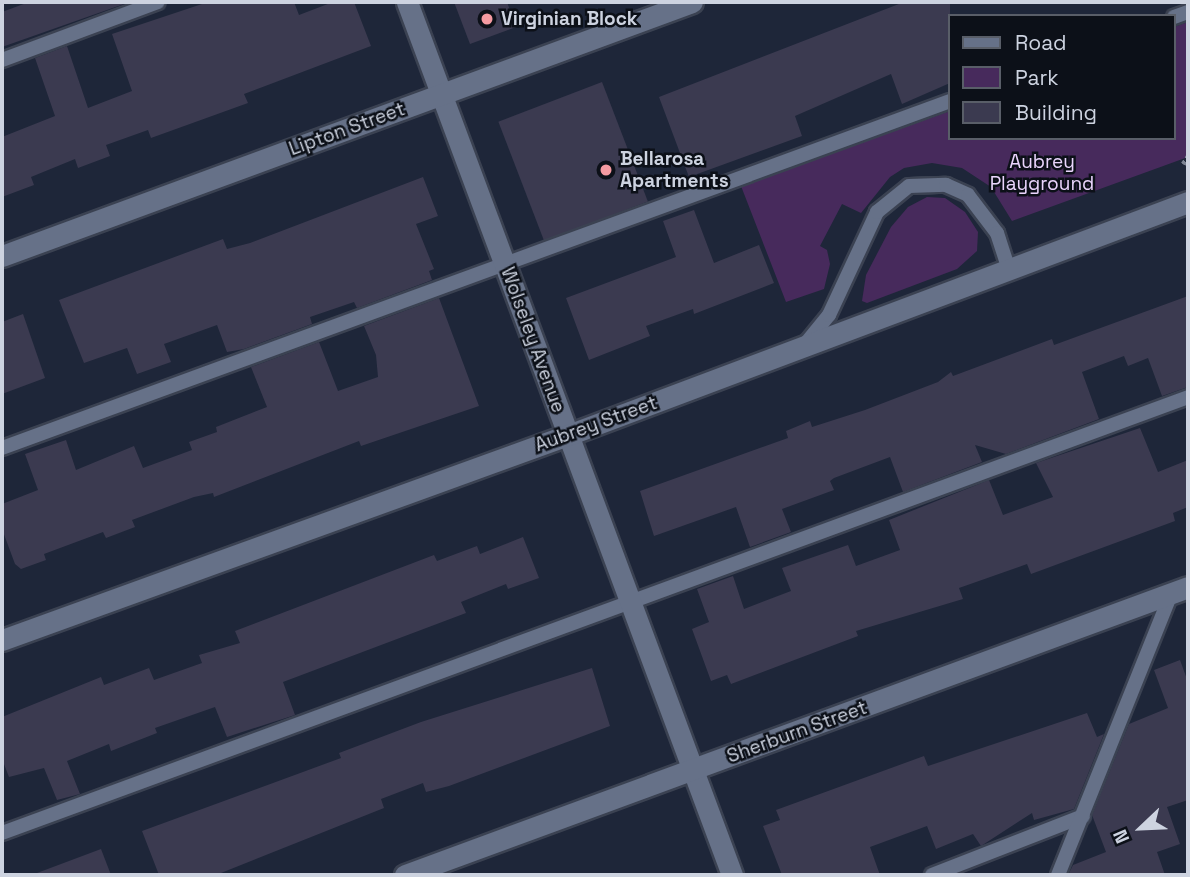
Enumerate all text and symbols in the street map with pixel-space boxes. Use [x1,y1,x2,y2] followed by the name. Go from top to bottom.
[501,8,638,30] place label: Virginian Block
[479,11,495,27] marker: Virginian Block
[948,14,1176,140] legend
[1015,29,1067,56] text: Road
[1015,64,1059,91] text: Park
[286,97,408,161] street label: Lipton Street
[1015,99,1097,126] text: Building
[620,148,729,192] place label: Bellarosa Apartments
[990,151,1094,195] park label: Aubrey Playground
[598,162,614,178] marker: Bellarosa Apartments
[496,264,570,416] street label: Wolseley Avenue
[532,391,660,457] street label: Aubrey Street
[724,696,870,768] street label: Sherburn Street
[1106,793,1176,863] north arrow
[1107,826,1135,847] text: N

